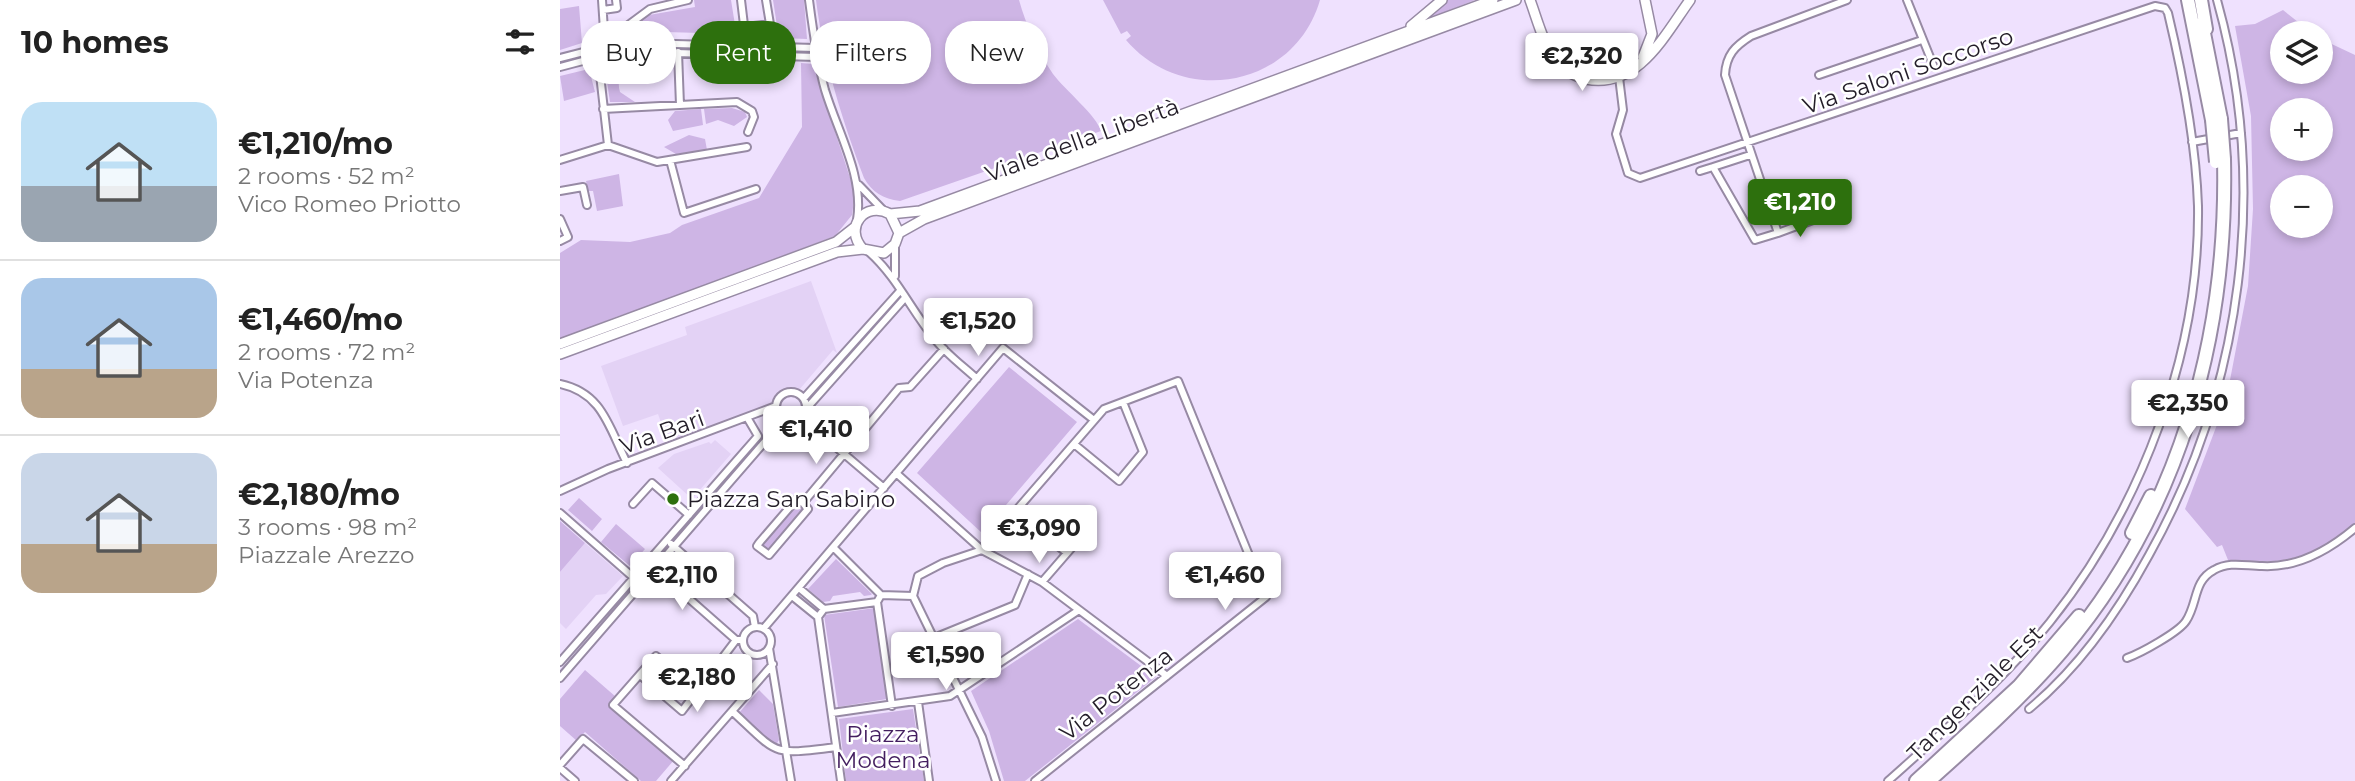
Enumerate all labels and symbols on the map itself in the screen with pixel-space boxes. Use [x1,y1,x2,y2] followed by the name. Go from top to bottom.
[1799,22,2017,120] street label: Via Saloni Soccorso
[1525,34,1639,93] pin: €2,320
[981,92,1183,188] street label: Viale della Libertà
[1743,180,1857,239] pin: €1,210
[921,298,1035,358] pin: €1,520
[2131,380,2245,440] pin: €2,350
[616,404,708,460] street label: Via Bari
[759,406,873,466] pin: €1,410
[687,485,895,513] place label: Piazza San Sabino
[665,491,681,507] marker: Piazza San Sabino
[982,505,1096,565] pin: €3,090
[625,552,739,612] pin: €2,110
[1168,552,1282,612] pin: €1,460
[1901,619,2049,767] street label: Tangenziale Est
[889,632,1003,692] pin: €1,590
[1054,641,1178,747] street label: Via Potenza
[640,654,754,714] pin: €2,180
[836,720,931,774] park label: Piazza Modena

